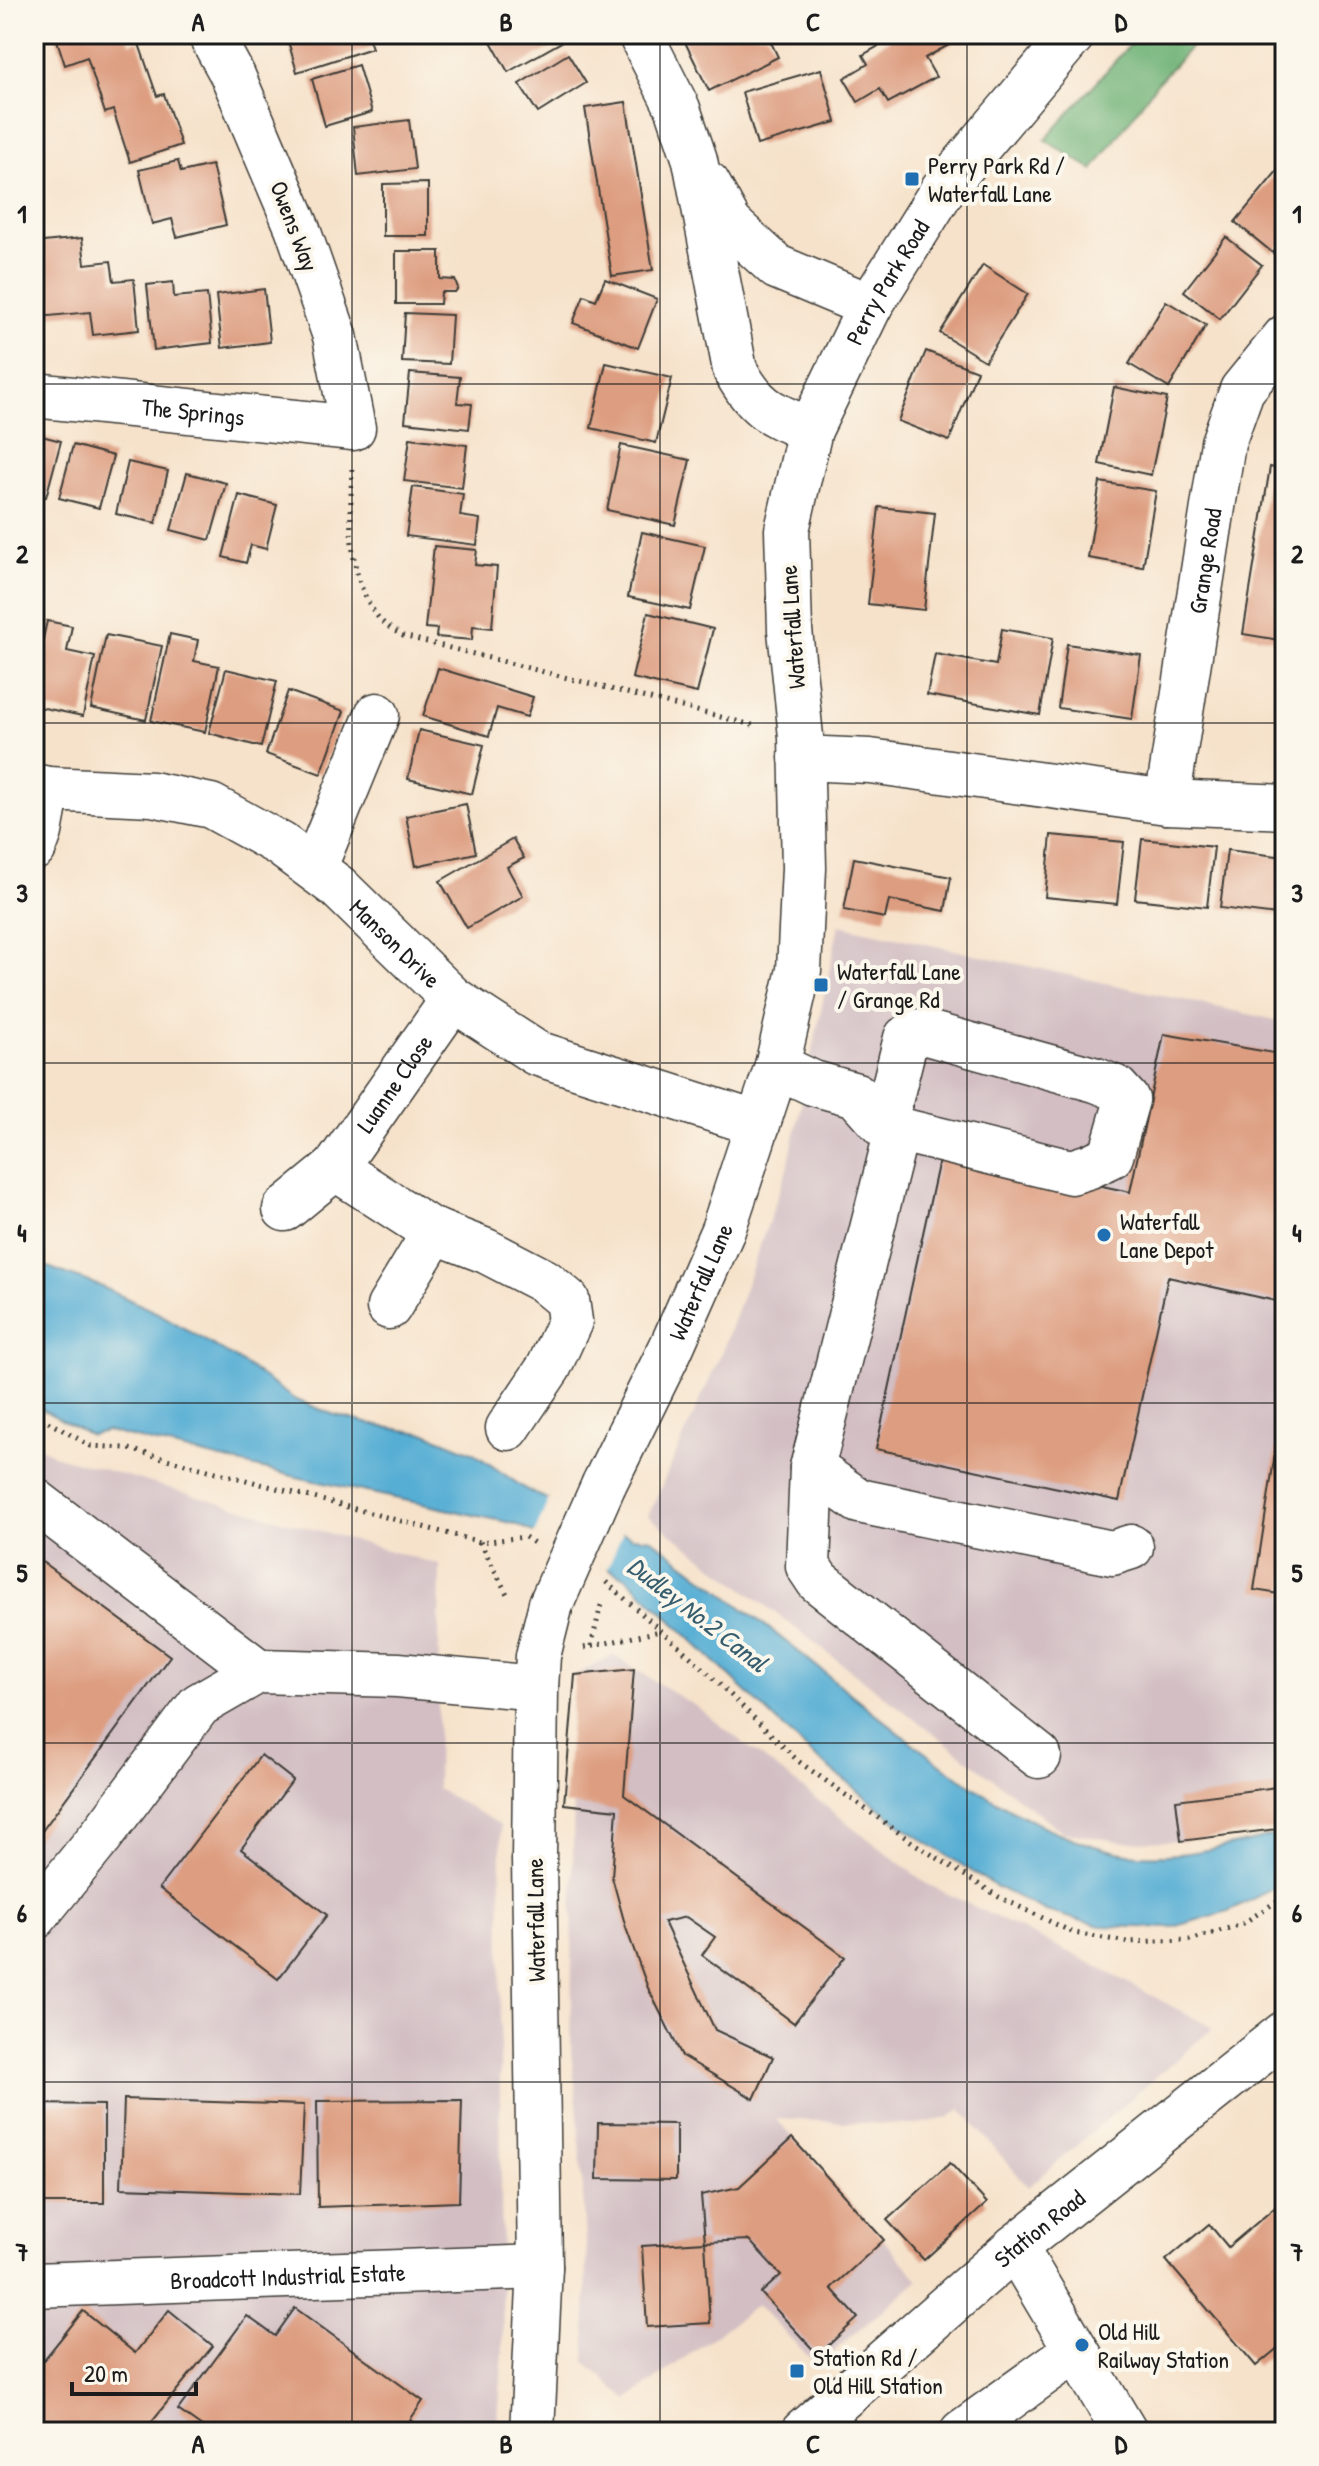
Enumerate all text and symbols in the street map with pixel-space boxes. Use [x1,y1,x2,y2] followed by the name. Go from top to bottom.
[192,4,205,39] text: A
[499,4,513,39] text: B
[806,4,820,39] text: C
[1115,4,1128,39] text: D
[928,149,1065,209] place label: Perry Park Rd / Waterfall Lane
[903,170,921,188] marker: Perry Park Rd / Waterfall Lane
[263,176,327,276] street label: Owens Way
[17,196,27,231] text: 1
[1292,196,1302,231] text: 1
[838,213,936,350] street label: Perry Park Road
[140,390,246,433] street label: The Springs
[1181,506,1229,616] street label: Grange Road
[16,536,29,571] text: 2
[1291,536,1304,571] text: 2
[772,564,812,690] street label: Waterfall Lane
[16,875,28,910] text: 3
[1291,875,1303,910] text: 3
[343,891,448,995] street label: Manson Drive
[837,955,961,1015] place label: Waterfall Lane / Grange Rd
[812,976,830,994] marker: Waterfall Lane / Grange Rd
[349,1027,440,1139] street label: Luanne Close
[1120,1205,1214,1265] place label: Waterfall Lane Depot
[17,1215,27,1250] text: 4
[1292,1215,1302,1250] text: 4
[661,1219,740,1345] street label: Waterfall Lane
[1095,1226,1113,1244] marker: Waterfall Lane Depot
[620,1548,776,1681] water label: Dudley No.2 Canal
[17,1555,28,1590] text: 5
[1292,1555,1303,1590] text: 5
[518,1857,552,1982] street label: Waterfall Lane
[17,1895,28,1930] text: 6
[1292,1895,1303,1930] text: 6
[987,2182,1091,2274] street label: Station Road
[15,2234,29,2269] text: 7
[1290,2234,1304,2269] text: 7
[170,2256,406,2296] street label: Broadcott Industrial Estate
[1098,2315,1229,2375] place label: Old Hill Railway Station
[1073,2336,1091,2354] marker: Old Hill Railway Station
[813,2341,943,2401] place label: Station Rd / Old Hill Station
[72,2346,196,2396] scale bar
[84,2357,128,2389] text: 20 m
[788,2362,806,2380] marker: Station Rd / Old Hill Station
[192,2426,205,2461] text: A
[499,2426,513,2461] text: B
[806,2426,820,2461] text: C
[1115,2426,1128,2461] text: D

